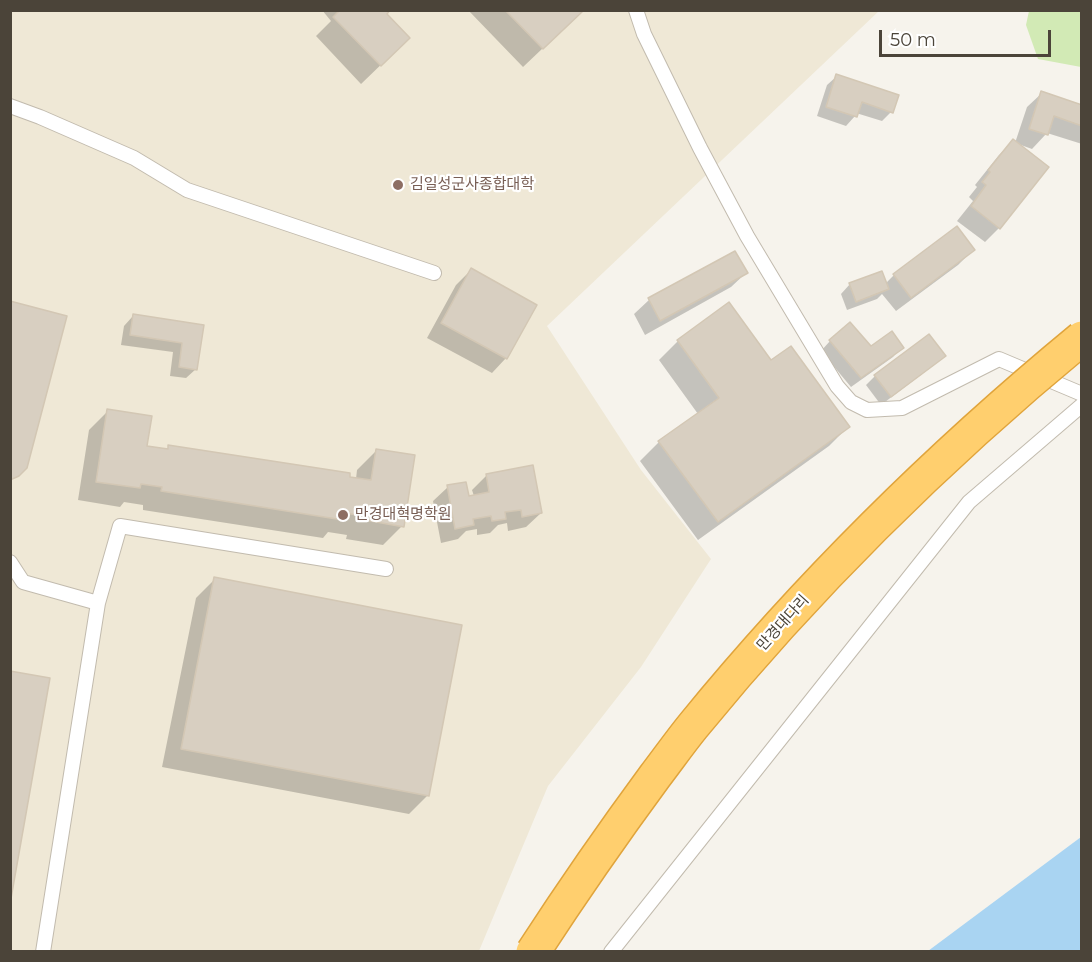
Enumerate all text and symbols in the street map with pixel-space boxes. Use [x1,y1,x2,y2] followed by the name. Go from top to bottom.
[882,18,1054,56] scale bar
[890,29,936,51] text: 50 m
[410,176,534,194] place label: 김일성군사종합대학
[391,178,405,192] marker: 김일성군사종합대학
[355,506,452,524] place label: 만경대혁명학원
[336,508,350,522] marker: 만경대혁명학원
[753,591,813,655] street label: 만경대다리

